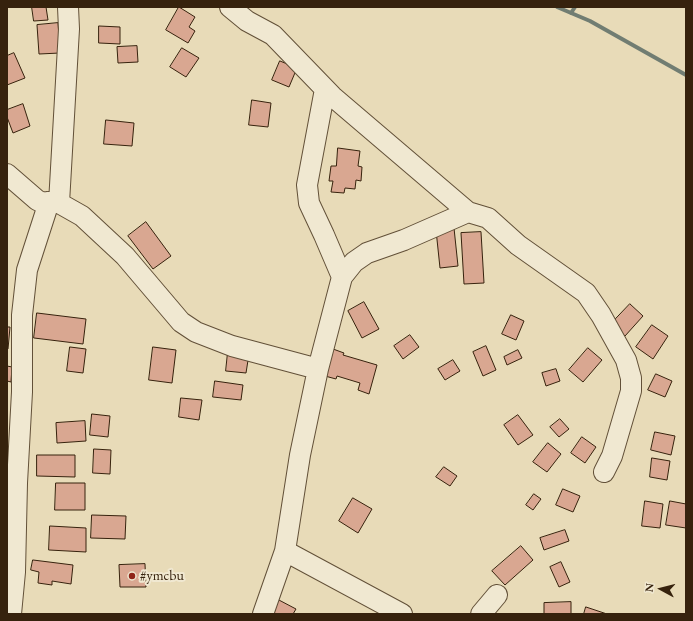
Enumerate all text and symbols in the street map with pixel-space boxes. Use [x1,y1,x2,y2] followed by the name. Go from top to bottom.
[140,568,184,584] place label: #ymcbu
[641,569,681,609] north arrow
[127,571,137,581] marker: #ymcbu
[642,582,657,593] text: N

